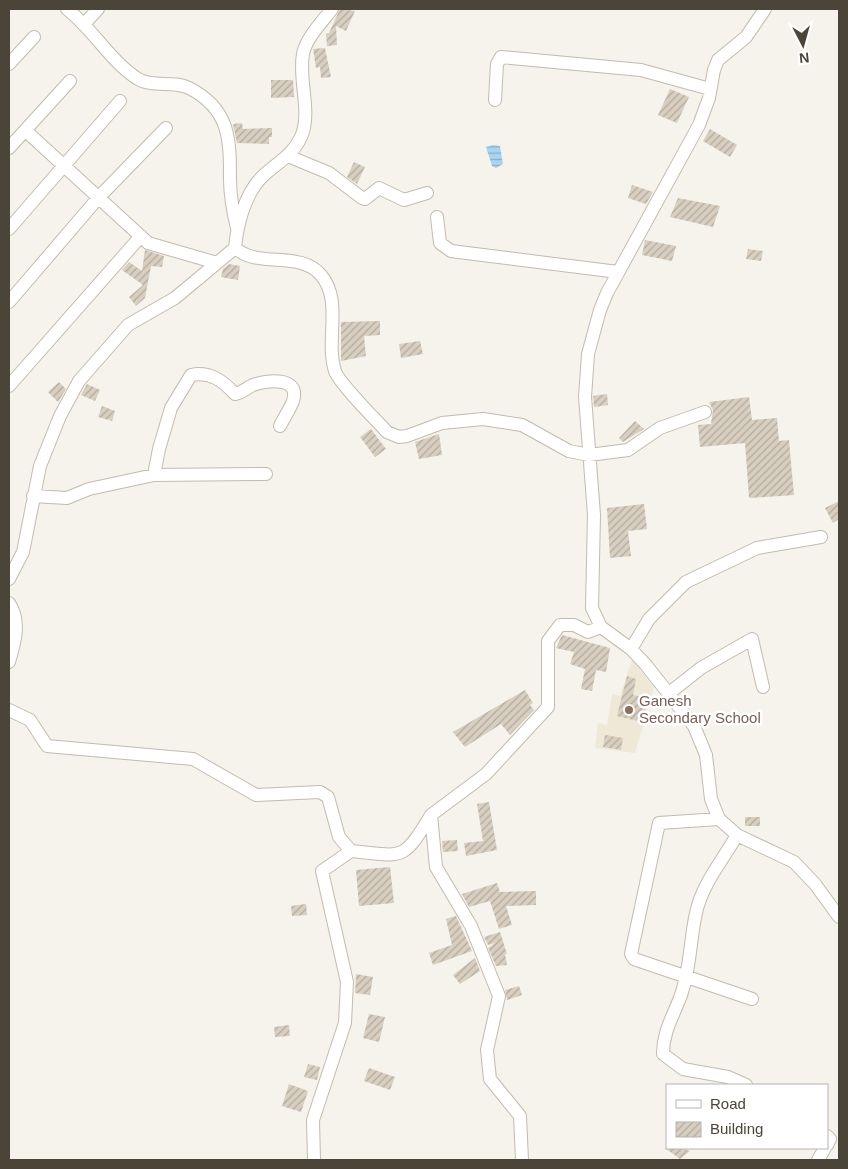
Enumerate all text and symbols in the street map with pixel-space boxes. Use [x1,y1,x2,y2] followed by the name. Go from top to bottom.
[778,20,828,70] north arrow
[798,49,810,66] text: N
[639,692,761,726] place label: Ganesh Secondary School
[623,704,635,716] marker: Ganesh Secondary School
[666,1084,828,1149] legend
[710,1095,746,1112] text: Road
[710,1120,763,1137] text: Building

